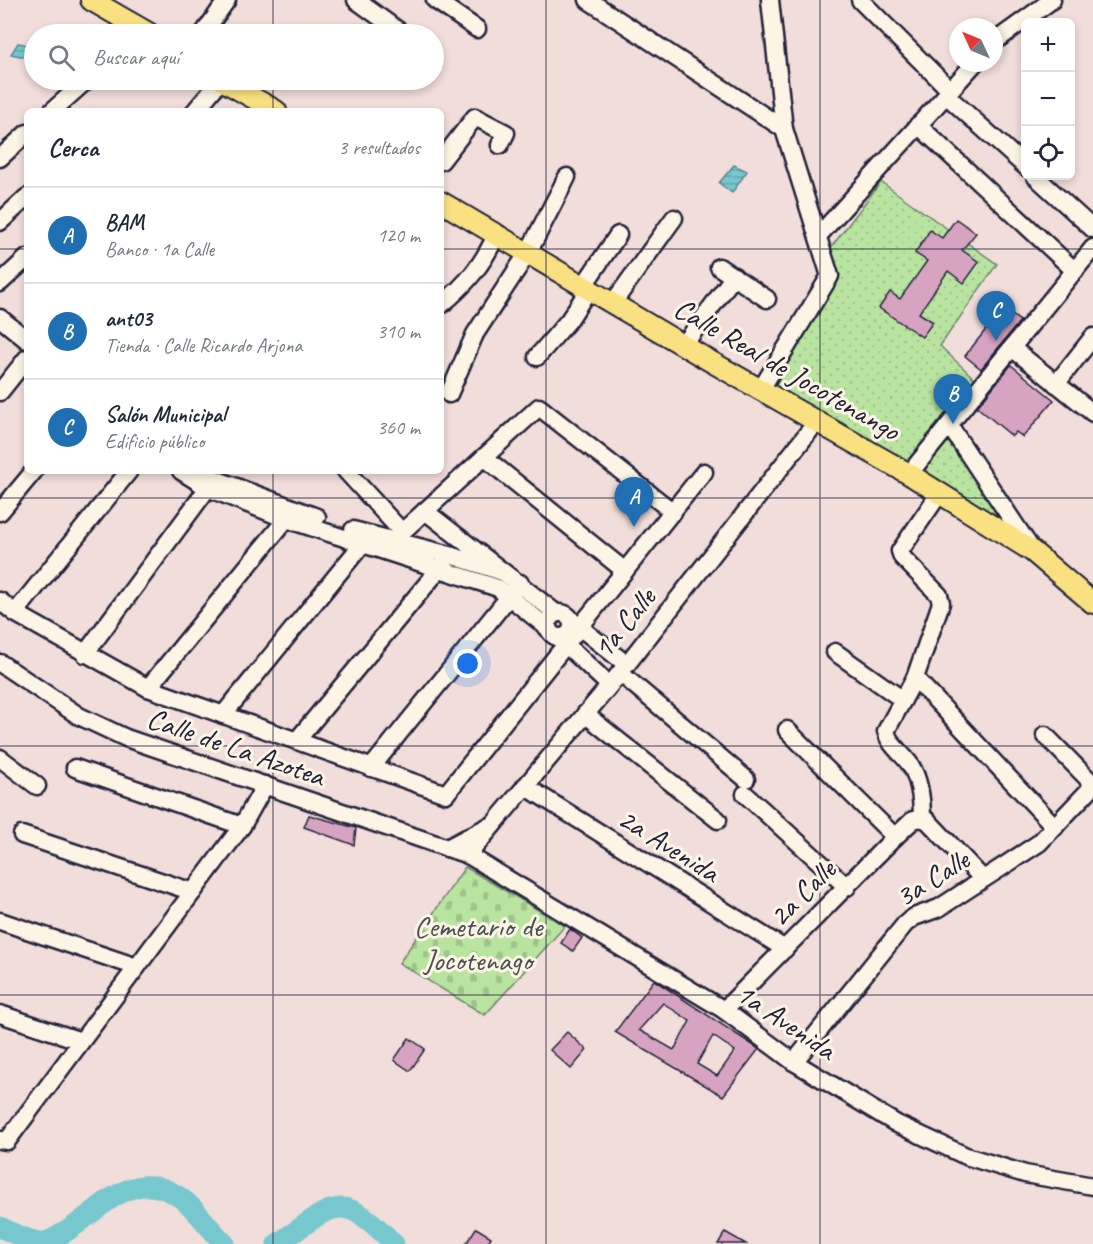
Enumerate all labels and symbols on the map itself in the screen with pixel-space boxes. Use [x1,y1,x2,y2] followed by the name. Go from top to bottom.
[949,18,1003,72] north arrow
[667,289,908,450] street label: Calle Real de Jocotenango
[976,292,1016,341] pin: C
[934,374,972,424] pin: B
[614,478,654,527] pin: A
[584,578,665,666] street label: 1a Calle
[453,649,482,678] your location
[142,699,331,796] street label: Calle de La Azotea
[611,799,728,892] street label: 2a Avenida
[888,840,978,915] street label: 3a Calle
[760,850,845,935] street label: 2a Calle
[414,907,544,979] park label: Cemetario de Jocotenago
[729,974,845,1069] street label: 1a Avenida

